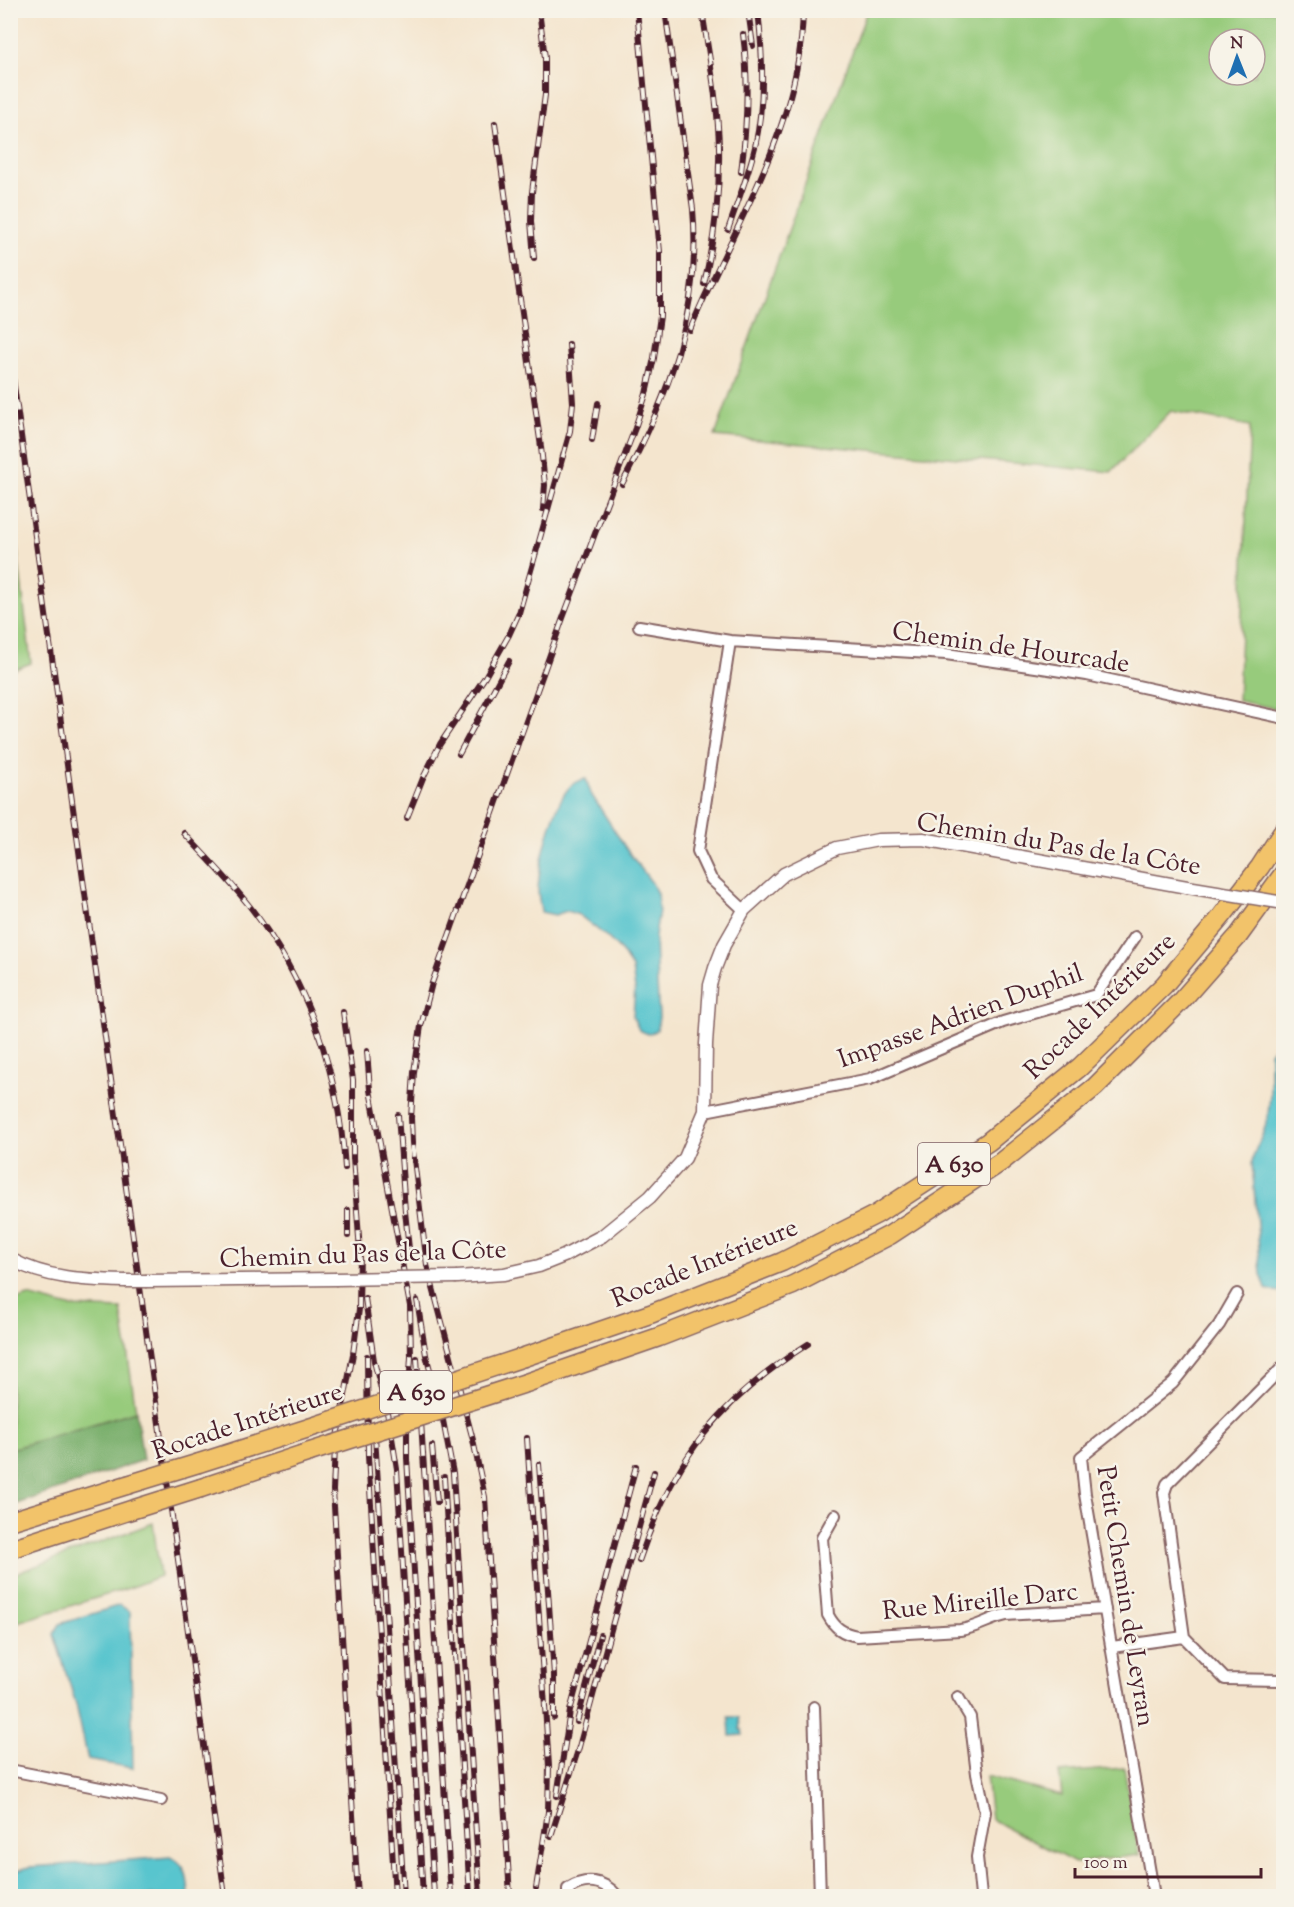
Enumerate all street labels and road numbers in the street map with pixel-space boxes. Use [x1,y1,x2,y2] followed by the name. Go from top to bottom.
[890,613,1132,683] street label: Chemin de Hourcade
[914,805,1203,886] street label: Chemin du Pas de la Côte
[1017,925,1185,1089] street label: Rocade Intérieure
[833,956,1089,1079] street label: Impasse Adrien Duphil
[918,1143,990,1185] road number: A 630
[606,1210,804,1319] street label: Rocade Intérieure
[219,1232,507,1279] street label: Chemin du Pas de la Côte
[380,1371,452,1413] road number: A 630
[148,1374,348,1471] street label: Rocade Intérieure
[1086,1463,1163,1729] street label: Petit Chemin de Leyran
[881,1574,1080,1631] street label: Rue Mireille Darc

